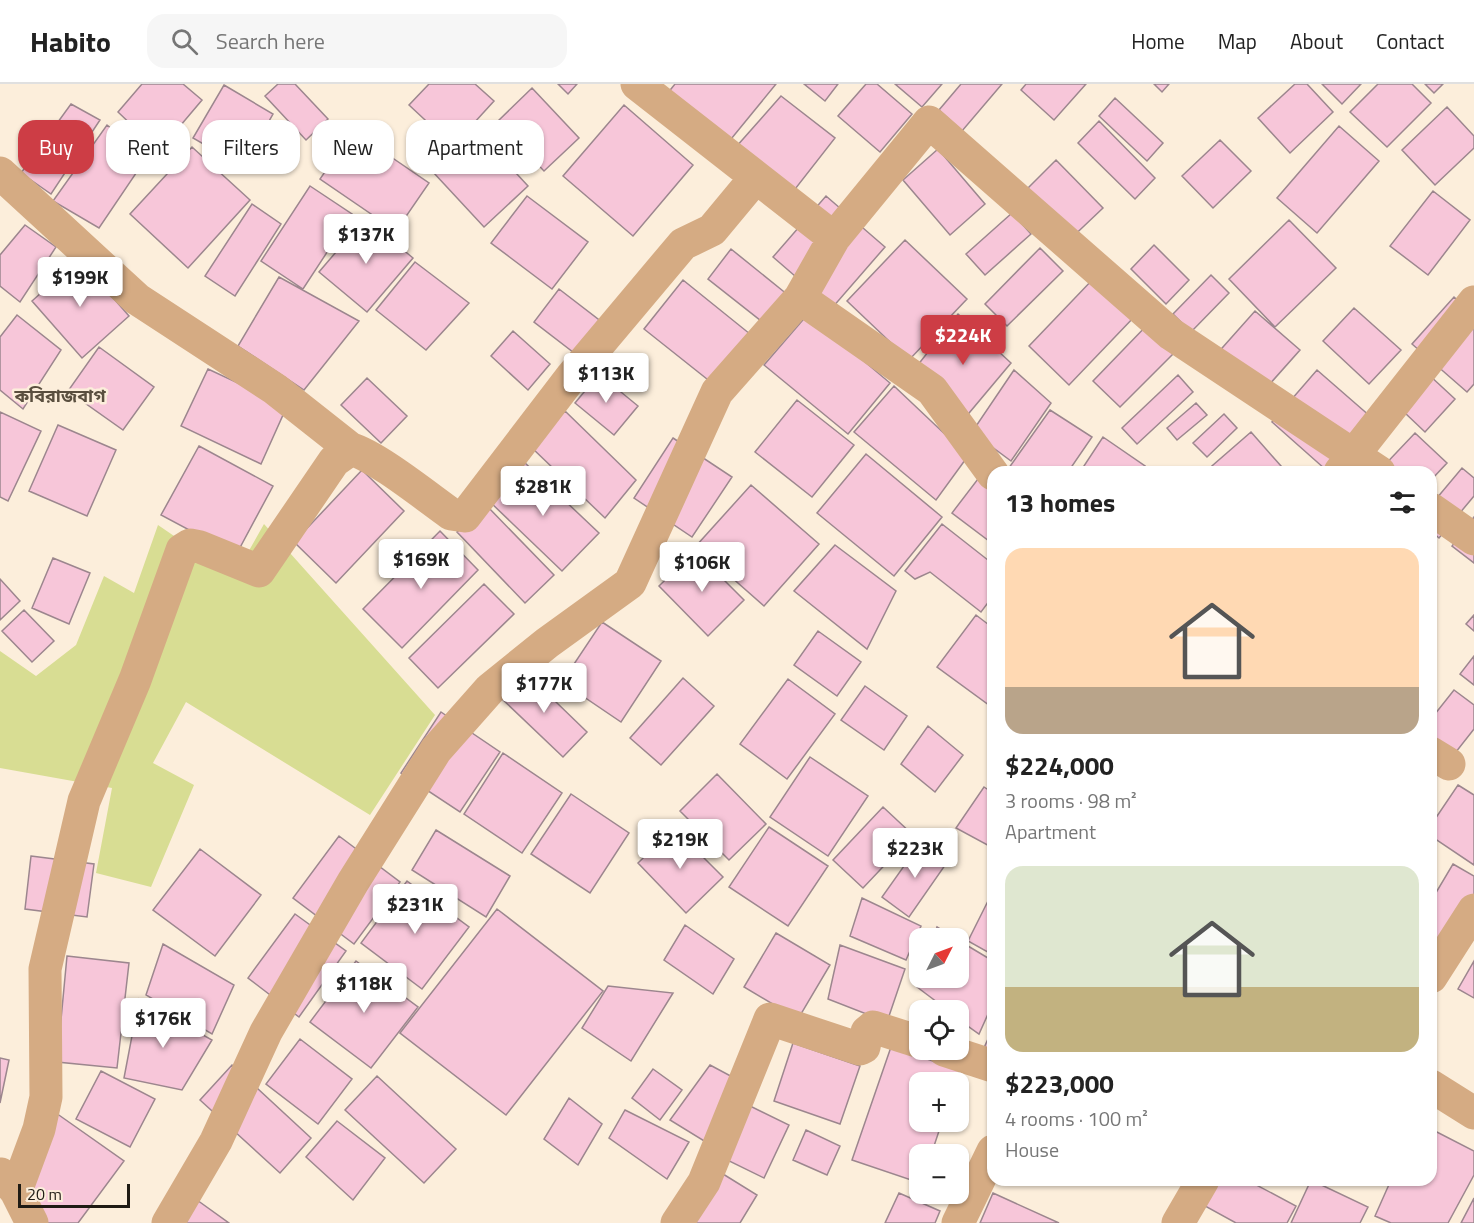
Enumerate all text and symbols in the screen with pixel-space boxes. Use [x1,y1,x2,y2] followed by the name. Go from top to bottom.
[147,14,567,68] search box
[30,20,111,63] text: Habito
[216,24,325,58] text: Search here
[168,25,201,58] icon: search
[1131,25,1185,57] text: Home
[1218,25,1257,57] text: Map
[1290,25,1343,57] text: About
[1376,25,1444,57] text: Contact
[18,120,94,174] chip: Buy
[106,120,190,174] chip: Rent
[202,120,300,174] chip: Filters
[312,120,394,174] chip: New
[406,120,544,174] chip: Apartment
[324,214,408,265] pin: $137K
[338,218,394,249] text: $137K
[38,257,122,308] pin: $199K
[52,261,108,292] text: $199K
[921,315,1005,366] pin: $224K
[935,319,991,350] text: $224K
[564,353,648,404] pin: $113K
[578,357,634,388] text: $113K
[13,382,106,409] district label: কবিরাজবাগ
[501,466,585,517] pin: $281K
[515,470,571,501] text: $281K
[1005,483,1115,522] text: 13 homes
[1386,486,1419,519] icon: filters
[379,539,463,590] pin: $169K
[660,542,744,593] pin: $106K
[393,543,449,574] text: $169K
[674,546,730,577] text: $106K
[1158,587,1266,695] icon: home
[502,663,586,714] pin: $177K
[516,667,572,698] text: $177K
[1005,746,1114,785] text: $224,000
[1005,785,1137,816] text: 3 rooms · 98 m²
[1005,816,1096,847] text: Apartment
[638,819,722,870] pin: $219K
[652,823,708,854] text: $219K
[873,828,957,879] pin: $223K
[887,832,943,863] text: $223K
[373,884,457,935] pin: $231K
[387,888,443,919] text: $231K
[1158,905,1266,1013] icon: home
[909,928,969,988] north arrow
[909,928,969,1204] map controls
[322,963,406,1014] pin: $118K
[336,967,392,998] text: $118K
[121,998,205,1049] pin: $176K
[909,1000,969,1060] button: locate
[135,1002,191,1033] text: $176K
[1005,1064,1114,1103] text: $223,000
[909,1072,969,1132] button: +
[1005,1103,1148,1134] text: 4 rooms · 100 m²
[1005,1134,1059,1165] text: House
[909,1144,969,1204] button: −
[18,1181,130,1208] scale bar
[27,1182,62,1206] text: 20 m

